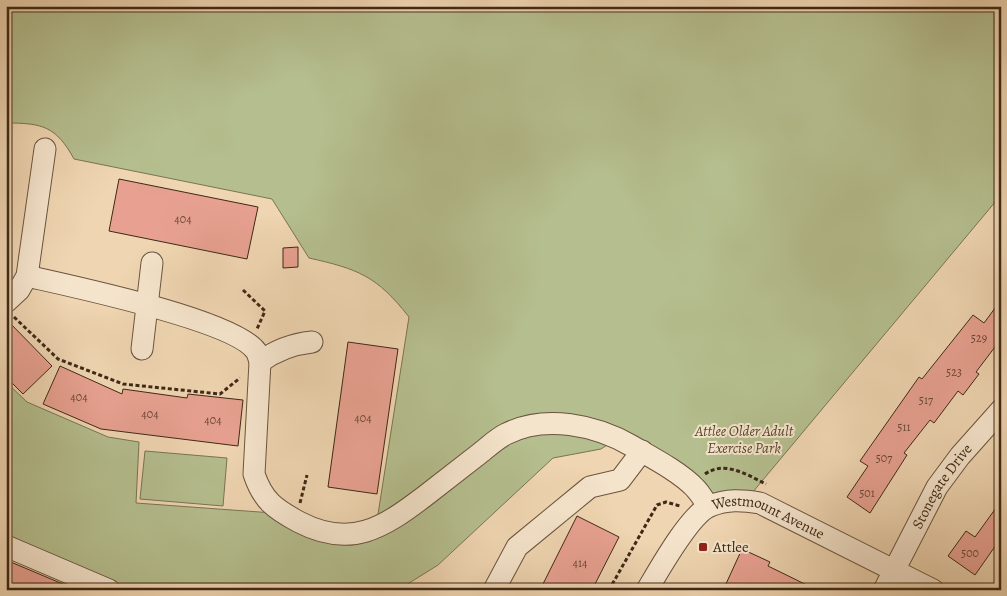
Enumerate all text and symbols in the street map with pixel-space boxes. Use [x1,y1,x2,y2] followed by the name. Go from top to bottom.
[174,211,192,227] house number: 404
[971,330,987,346] house number: 529
[946,364,962,380] house number: 523
[70,389,88,405] house number: 404
[919,392,934,408] house number: 517
[141,406,159,422] house number: 404
[354,410,372,426] house number: 404
[204,412,222,428] house number: 404
[897,419,911,435] house number: 511
[694,421,794,458] park label: Attlee Older Adult Exercise Park
[907,439,977,532] street label: Stonegate Drive
[876,450,893,466] house number: 507
[859,485,875,501] house number: 501
[708,491,828,544] street label: Westmount Avenue
[712,537,749,557] place label: Attlee
[697,541,709,553] marker: Attlee
[961,545,979,561] house number: 500
[573,555,588,571] house number: 414

